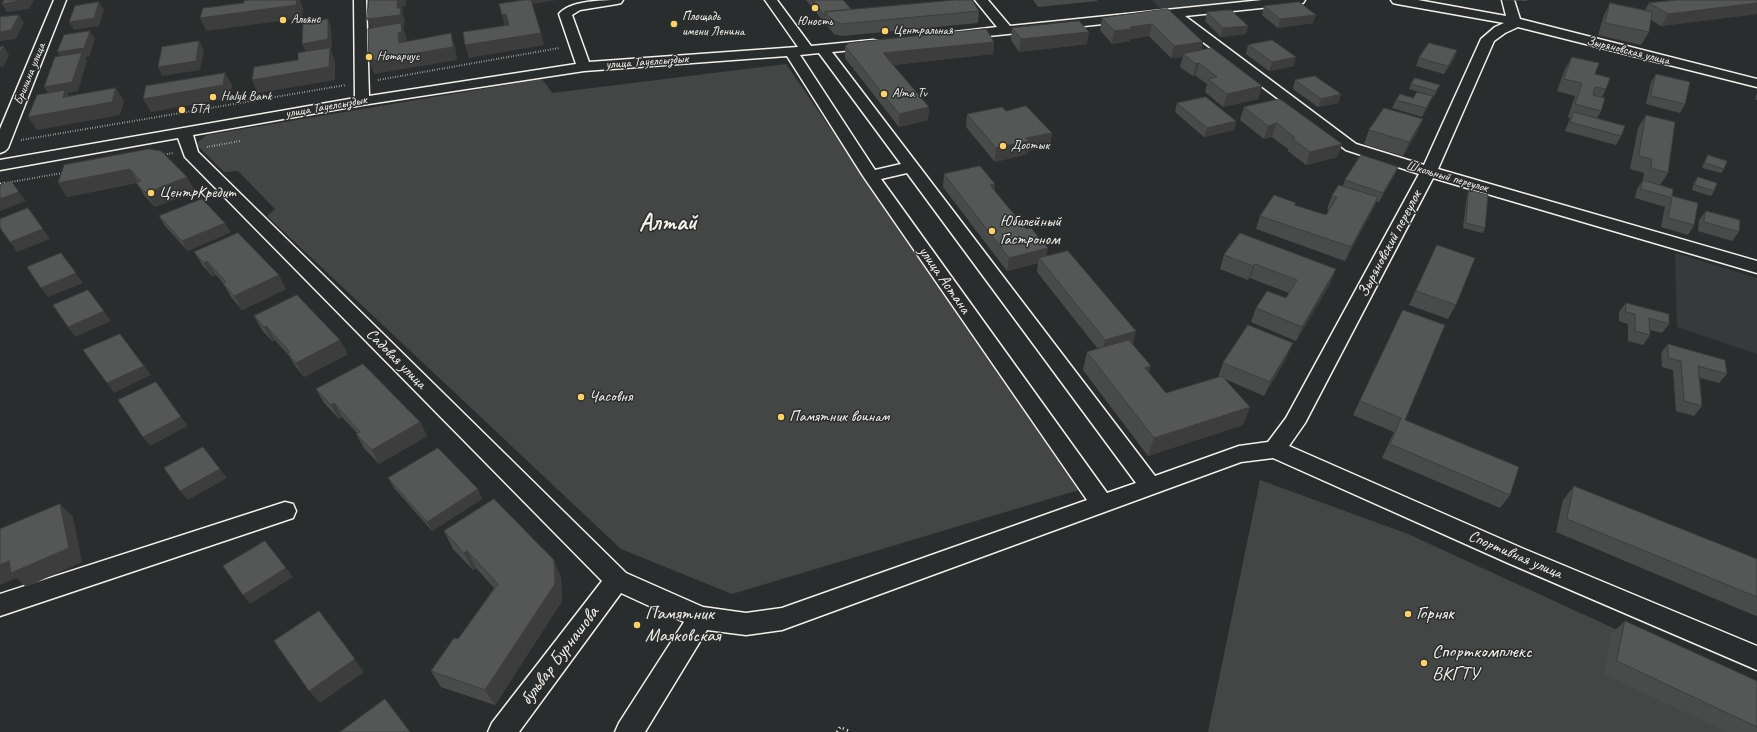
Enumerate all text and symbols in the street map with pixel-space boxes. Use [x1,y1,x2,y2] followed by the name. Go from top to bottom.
[810,3,820,13] marker: Юность
[682,9,744,40] place label: Площадь имени Ленина
[291,12,320,28] place label: Альянс
[797,14,833,30] place label: Юность
[278,15,288,25] marker: Альянс
[669,19,679,29] marker: Площадь имени Ленина
[893,23,953,39] place label: Центральная
[880,26,890,36] marker: Центральная
[1585,33,1671,69] street label: Зыряновская улица
[11,41,49,107] street label: Брилина улица
[377,49,420,65] place label: Нотариус
[605,51,689,73] street label: улица Тауелсыздык
[364,52,374,62] marker: Нотариус
[892,86,927,102] place label: Alma Tv
[221,89,272,105] place label: Halyk Bank
[879,89,889,99] marker: Alma Tv
[208,92,218,102] marker: Halyk Bank
[284,92,368,122] street label: улица Тауелсыздык
[190,102,209,118] place label: БТА
[177,105,187,115] marker: БТА
[1011,138,1049,154] place label: Достык
[998,141,1008,151] marker: Достык
[1404,158,1490,196] street label: Школьный переулок
[159,183,236,203] place label: ЦентрКредит
[1354,187,1426,301] street label: Зыряновский переулок
[146,188,156,198] marker: ЦентрКредит
[639,210,697,238] district label: Алтай
[1000,212,1061,250] place label: Юбилейный Гастроном
[987,226,997,236] marker: Юбилейный Гастроном
[914,242,974,318] street label: улица Астана
[362,325,430,393] street label: Садовая улица
[589,387,632,407] place label: Часовня
[576,392,586,402] marker: Часовня
[789,407,889,427] place label: Памятник воинам
[776,412,786,422] marker: Памятник воинам
[1465,527,1565,583] street label: Спортивная улица
[516,602,604,710] street label: бульвар Бурнашова
[645,603,720,647] place label: Памятник Маяковская
[1416,603,1454,625] place label: Горняк
[1403,609,1413,619] marker: Горняк
[632,620,642,630] marker: Памятник Маяковская
[1432,641,1532,685] place label: Спорткомплекс ВКГТУ
[1419,658,1429,668] marker: Спорткомплекс ВКГТУ

